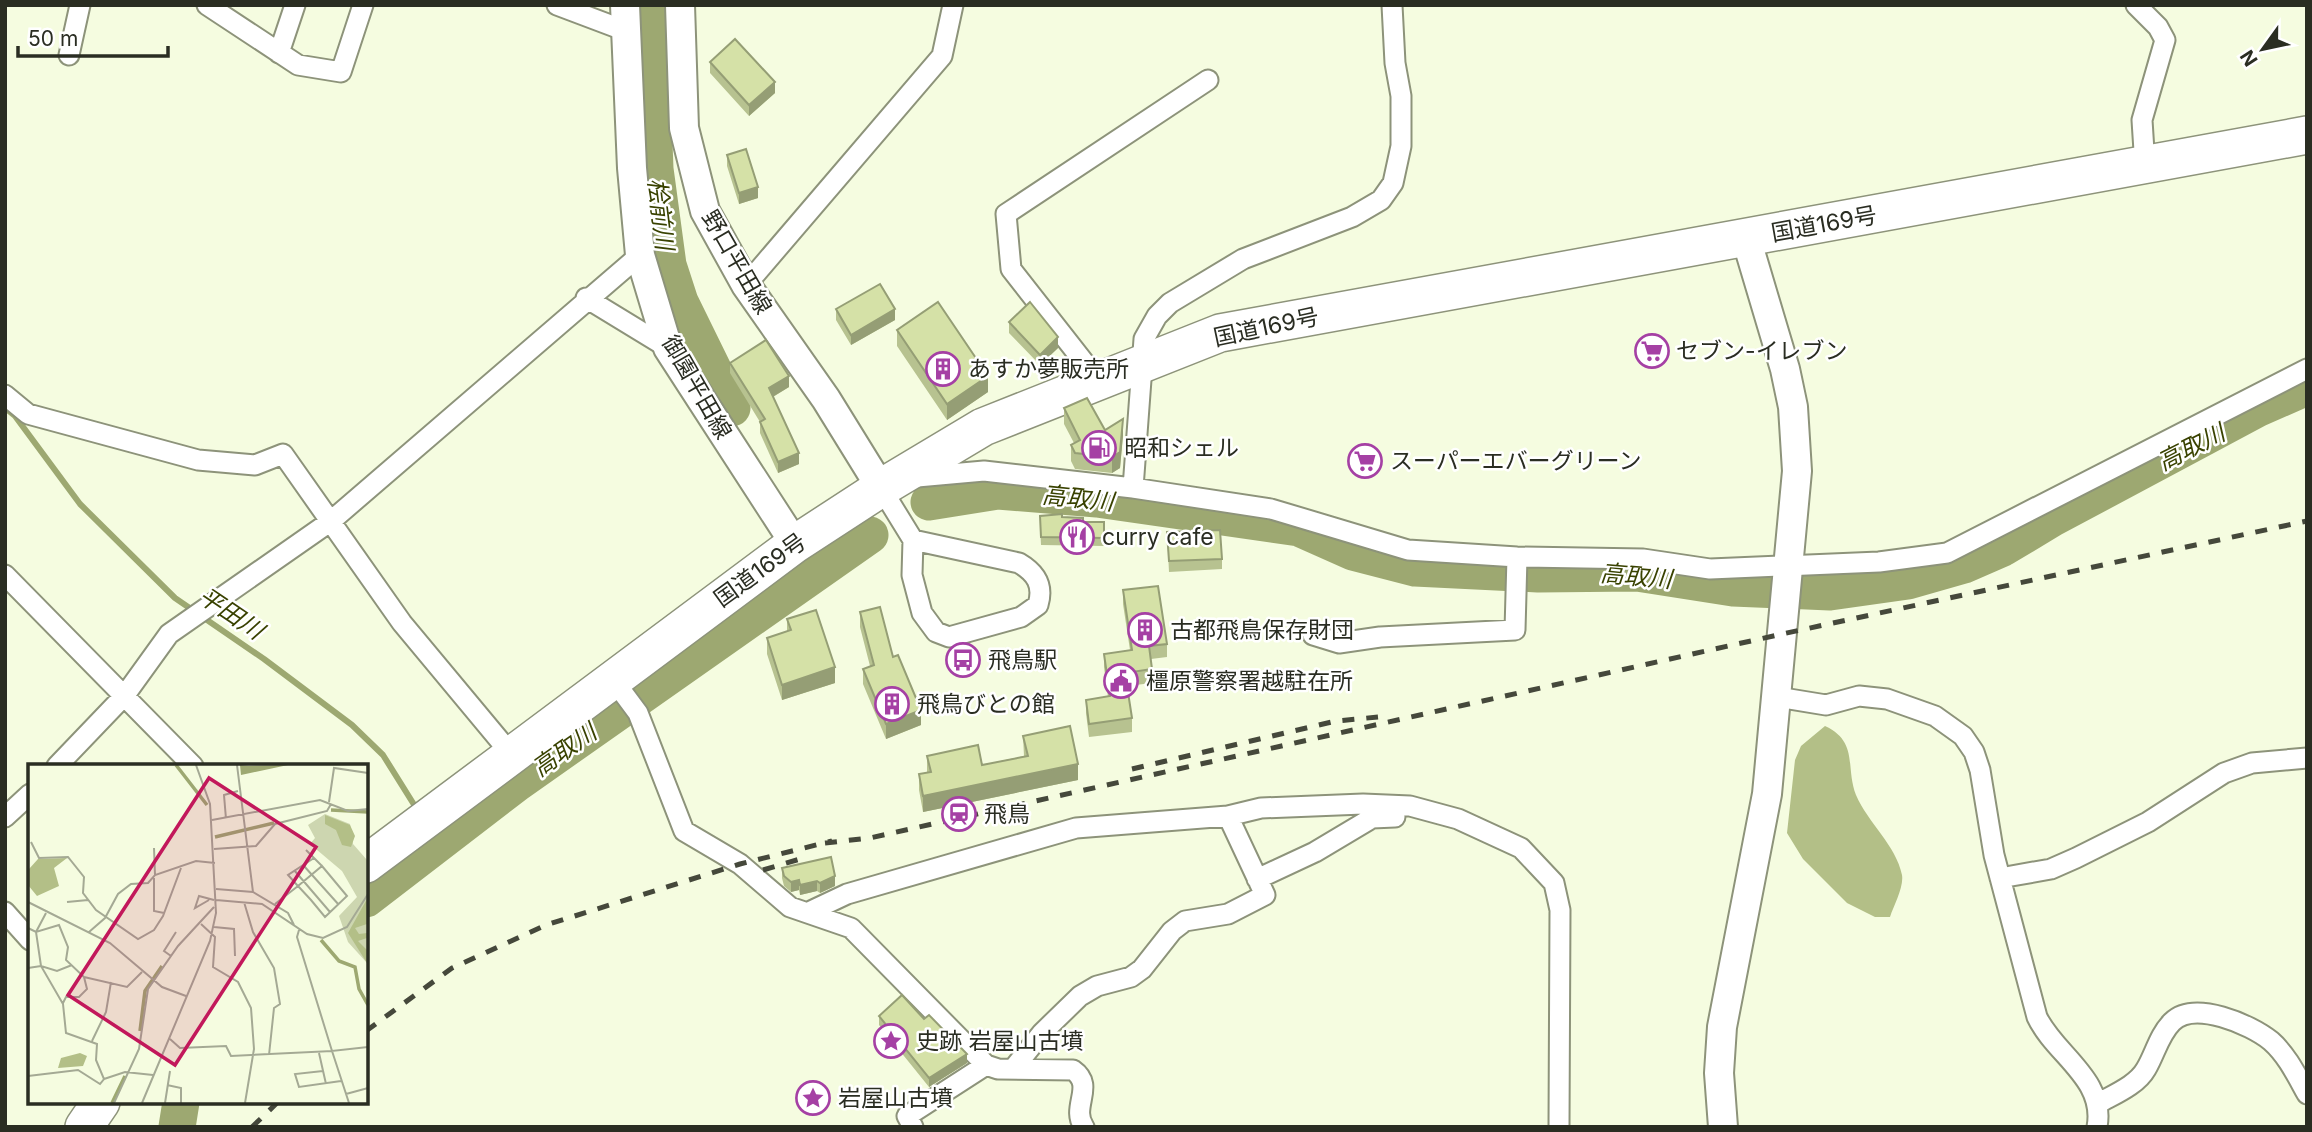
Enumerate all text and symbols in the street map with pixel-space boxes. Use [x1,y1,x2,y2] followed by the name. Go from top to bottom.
[18,14,168,58] scale bar
[2228,14,2298,84] north arrow
[28,26,78,51] text: 50 m
[2236,46,2263,70] text: N
[642,177,680,254] water label: 桧前川
[1769,201,1879,247] street label: 国道169号
[696,205,778,319] street label: 野口平田線
[1211,302,1321,352] street label: 国道169号
[656,330,738,444] street label: 御園平田線
[1633,332,1671,370] supermarket icon: セブン-イレブン
[1676,337,1848,365] place label: セブン-イレブン
[924,350,962,388] building icon: あすか夢販売所
[968,355,1129,383] place label: あすか夢販売所
[2152,416,2232,476] water label: 高取川
[1080,429,1118,467] fuel station icon: 昭和シェル
[1124,434,1239,462] place label: 昭和シェル
[1346,442,1384,480] supermarket icon: スーパーエバーグリーン
[1390,447,1642,475] place label: スーパーエバーグリーン
[1041,480,1118,516] water label: 高取川
[1058,518,1096,556] restaurant icon: curry cafe
[1102,523,1214,551] place label: curry cafe
[709,527,811,613] street label: 国道169号
[1599,558,1676,594] water label: 高取川
[193,581,271,647] water label: 平田川
[1126,611,1164,649] building icon: 古都飛鳥保存財団
[1170,616,1354,644] place label: 古都飛鳥保存財団
[944,641,982,679] bus stop icon: 飛鳥駅
[988,646,1057,674] place label: 飛鳥駅
[1102,662,1140,700] public building icon: 橿原警察署越駐在所
[1146,667,1353,695] place label: 橿原警察署越駐在所
[873,685,911,723] building icon: 飛鳥びとの館
[917,690,1055,718] place label: 飛鳥びとの館
[526,716,604,783] water label: 高取川
[28,764,368,1104] inset map
[940,795,978,833] station icon: 飛鳥
[984,800,1030,828] place label: 飛鳥
[872,1022,910,1060] place icon: 史跡 岩屋山古墳
[916,1027,1083,1055] place label: 史跡 岩屋山古墳
[794,1079,832,1117] place icon: 岩屋山古墳
[838,1084,953,1112] place label: 岩屋山古墳

